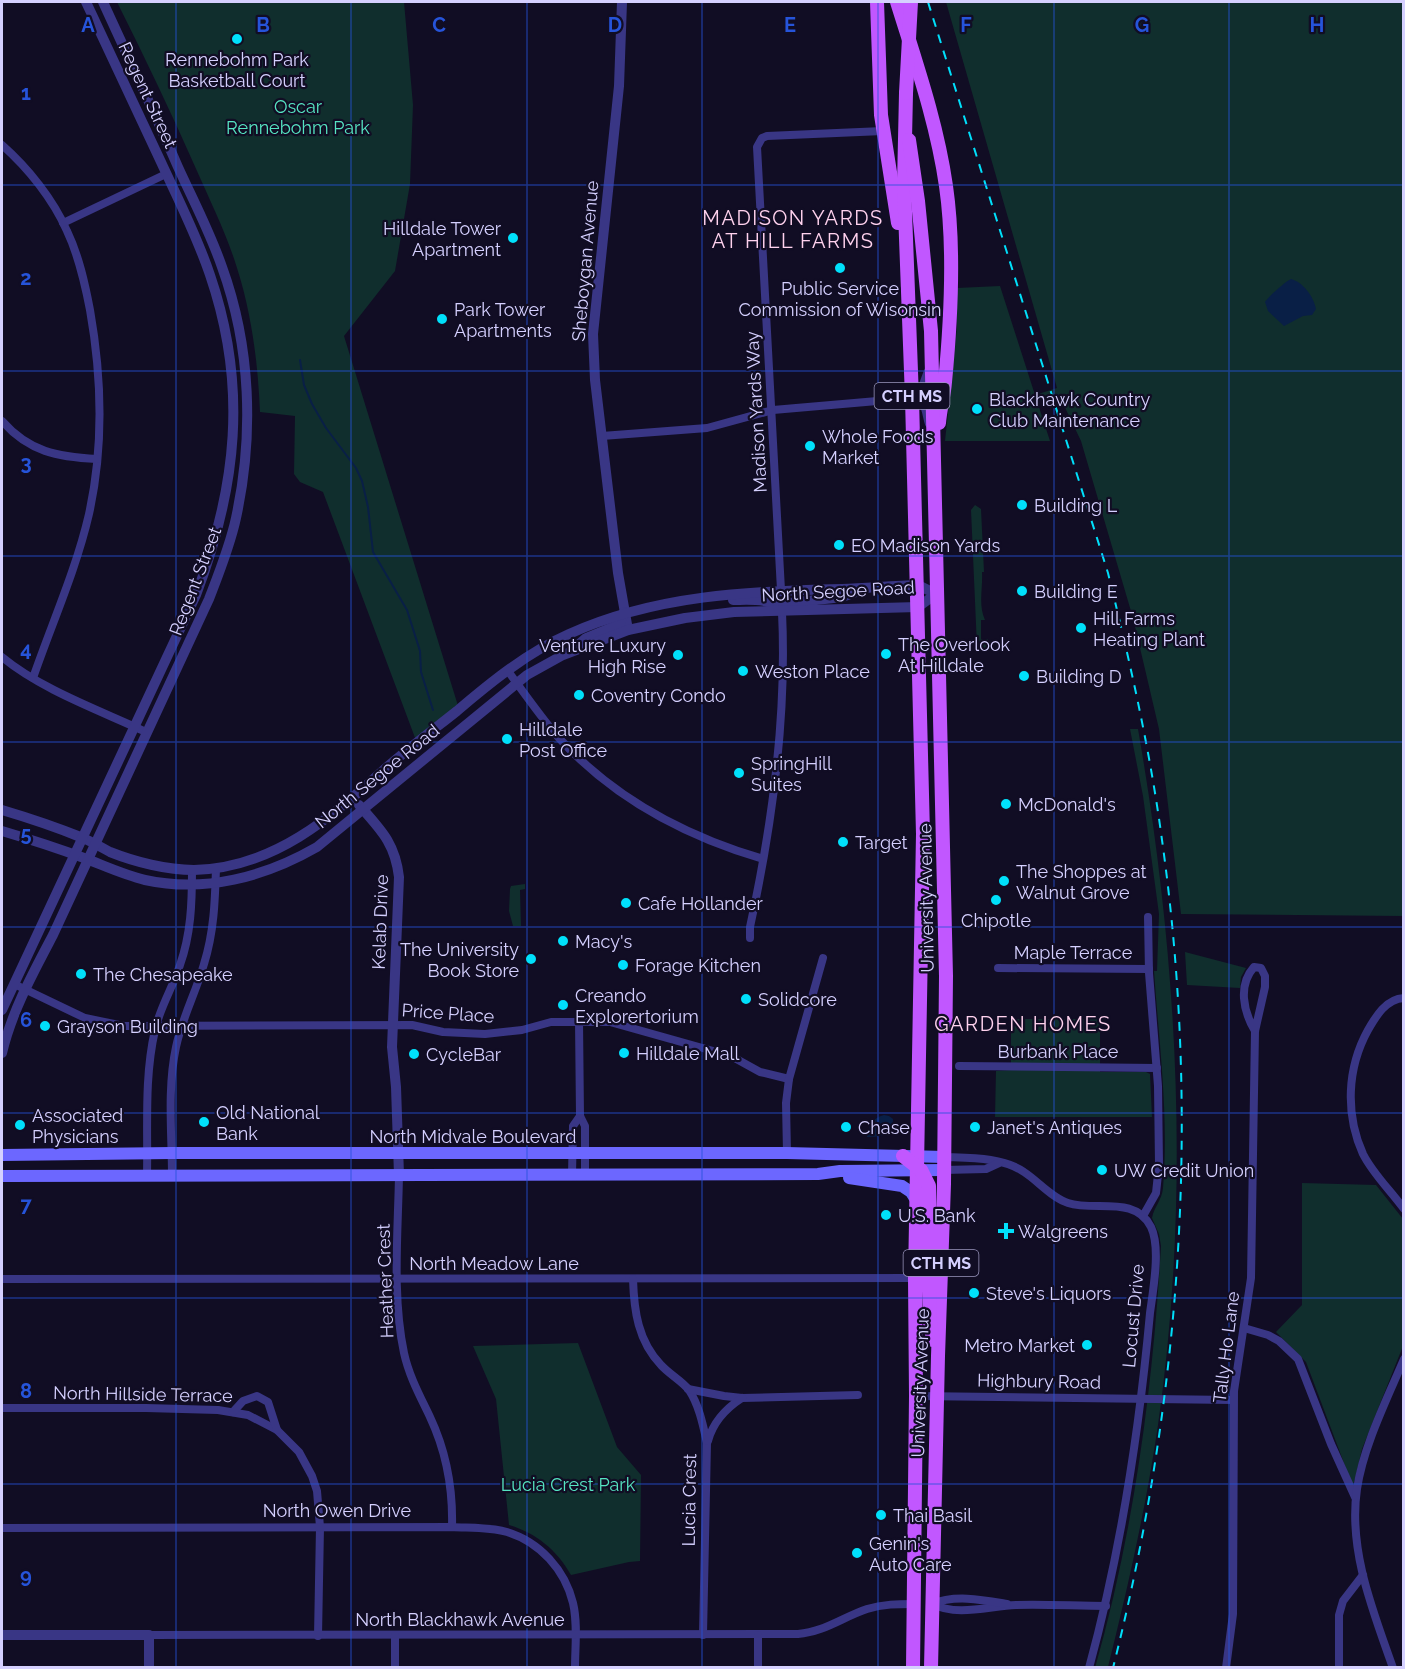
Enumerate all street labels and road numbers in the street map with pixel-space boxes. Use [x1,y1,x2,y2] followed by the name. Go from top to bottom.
[114,39,182,151] street label: Regent Street
[568,179,603,342] street label: Sheboygan Avenue
[741,331,771,493] street label: Madison Yards Way
[874,383,950,409] road number: CTH MS
[165,524,225,638] street label: Regent Street
[761,576,915,606] street label: North Segoe Road
[311,720,443,832] street label: North Segoe Road
[914,823,938,973] street label: University Avenue
[368,874,392,970] street label: Kelab Drive
[1014,942,1133,963] street label: Maple Terrace
[401,999,495,1027] street label: Price Place
[998,1041,1119,1062] street label: Burbank Place
[369,1126,577,1147] street label: North Midvale Boulevard
[373,1223,397,1339] street label: Heather Crest
[904,1250,978,1276] road number: CTH MS
[409,1253,579,1274] street label: North Meadow Lane
[1118,1263,1148,1369] street label: Locust Drive
[1209,1290,1243,1404] street label: Tally Ho Lane
[907,1308,933,1458] street label: University Avenue
[977,1369,1101,1393] street label: Highbury Road
[53,1382,233,1406] street label: North Hillside Terrace
[678,1453,700,1547] street label: Lucia Crest
[263,1500,412,1521] street label: North Owen Drive
[355,1609,565,1630] street label: North Blackhawk Avenue

